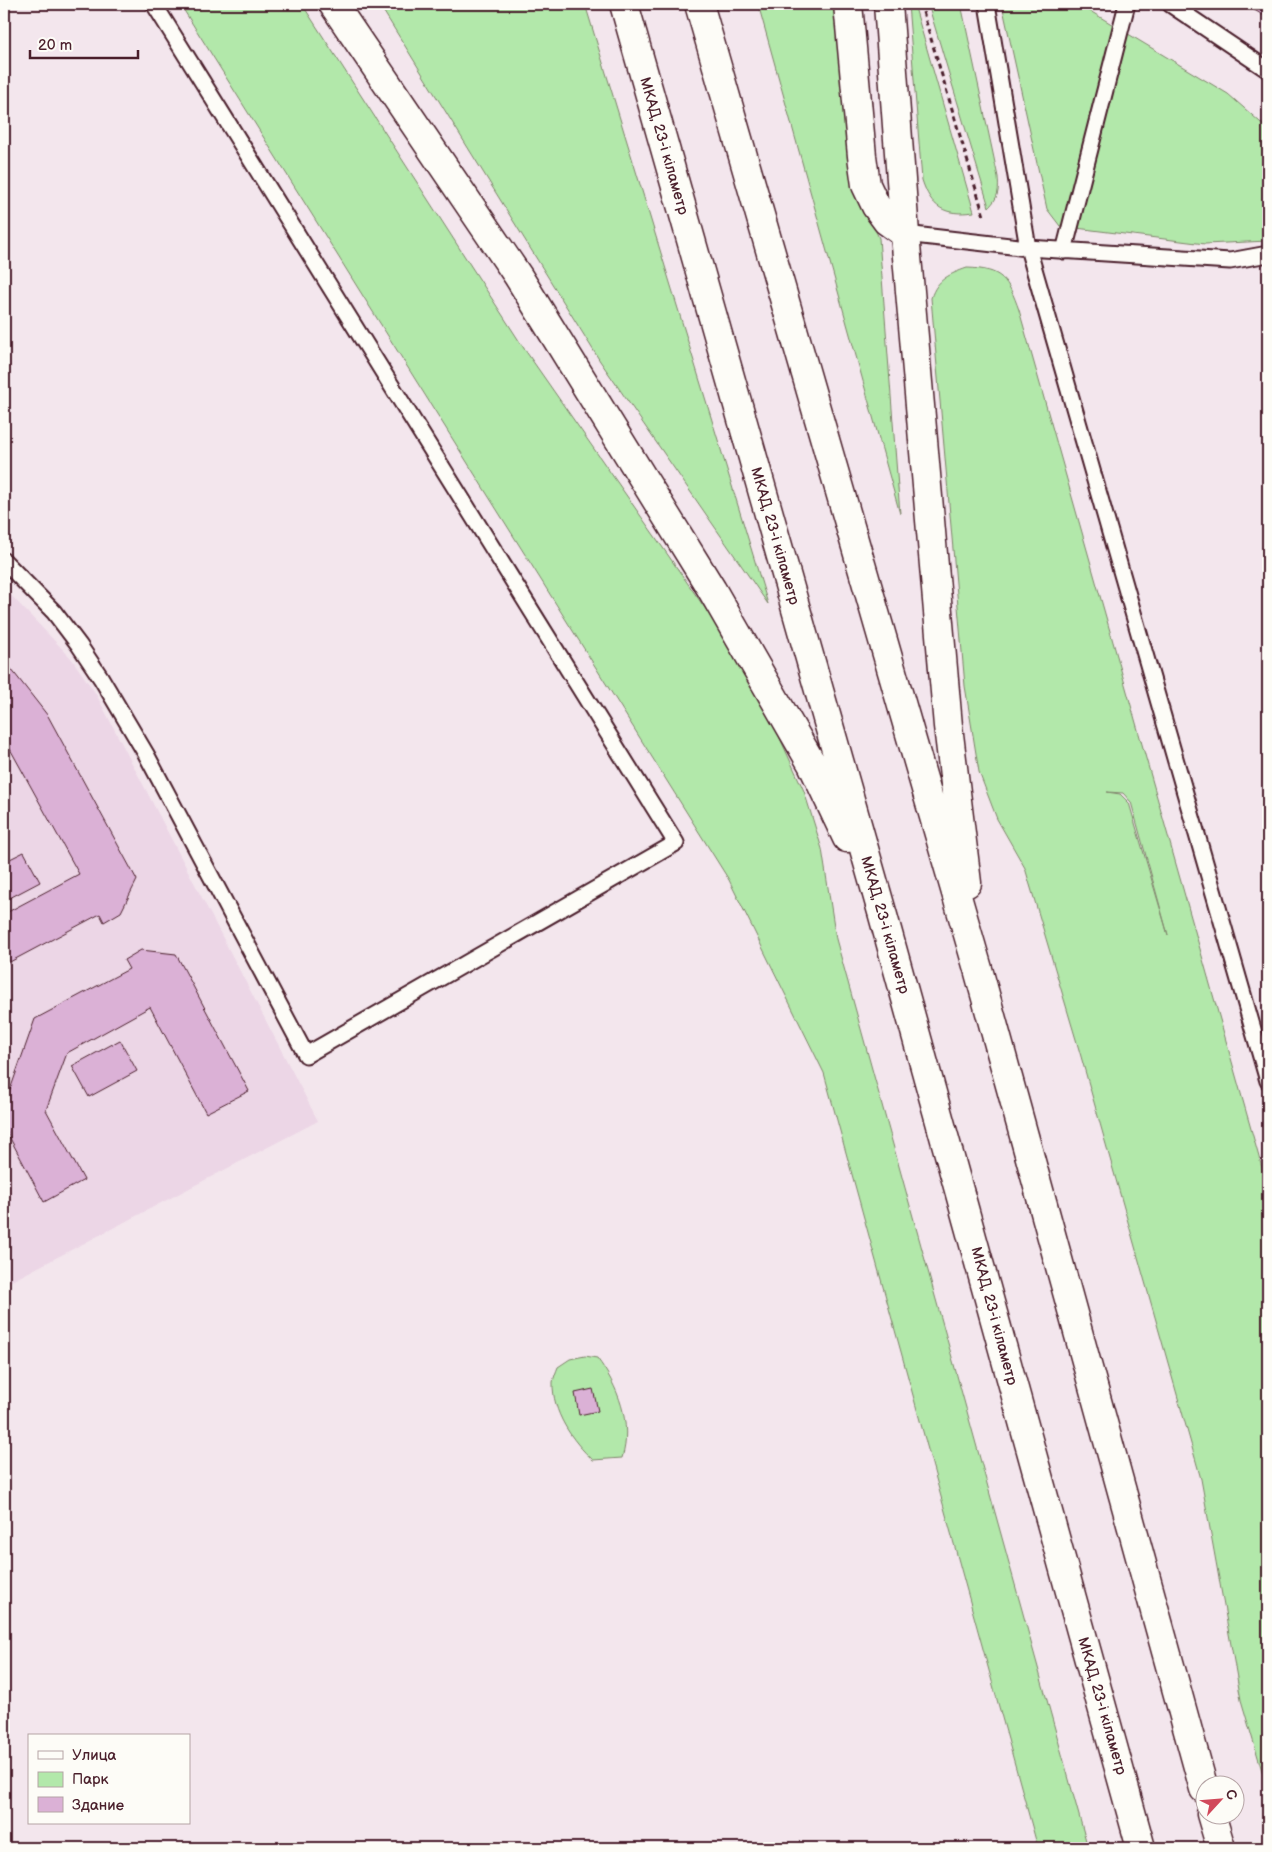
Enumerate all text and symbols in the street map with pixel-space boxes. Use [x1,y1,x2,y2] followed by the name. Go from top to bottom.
[30,28,138,60] scale bar
[38,36,72,55] text: 20 m
[635,75,693,218] street label: МКАД, 23-і кіламетр
[746,465,804,608] street label: МКАД, 23-і кіламетр
[856,854,914,997] street label: МКАД, 23-і кіламетр
[966,1245,1022,1388] street label: МКАД, 23-і кіламетр
[1073,1635,1131,1778] street label: МКАД, 23-і кіламетр
[28,1734,190,1824] legend
[72,1746,117,1765] text: Улица
[72,1770,109,1789] text: Парк
[1194,1774,1244,1824] north arrow
[1221,1786,1241,1803] text: С
[72,1796,124,1815] text: Здание

